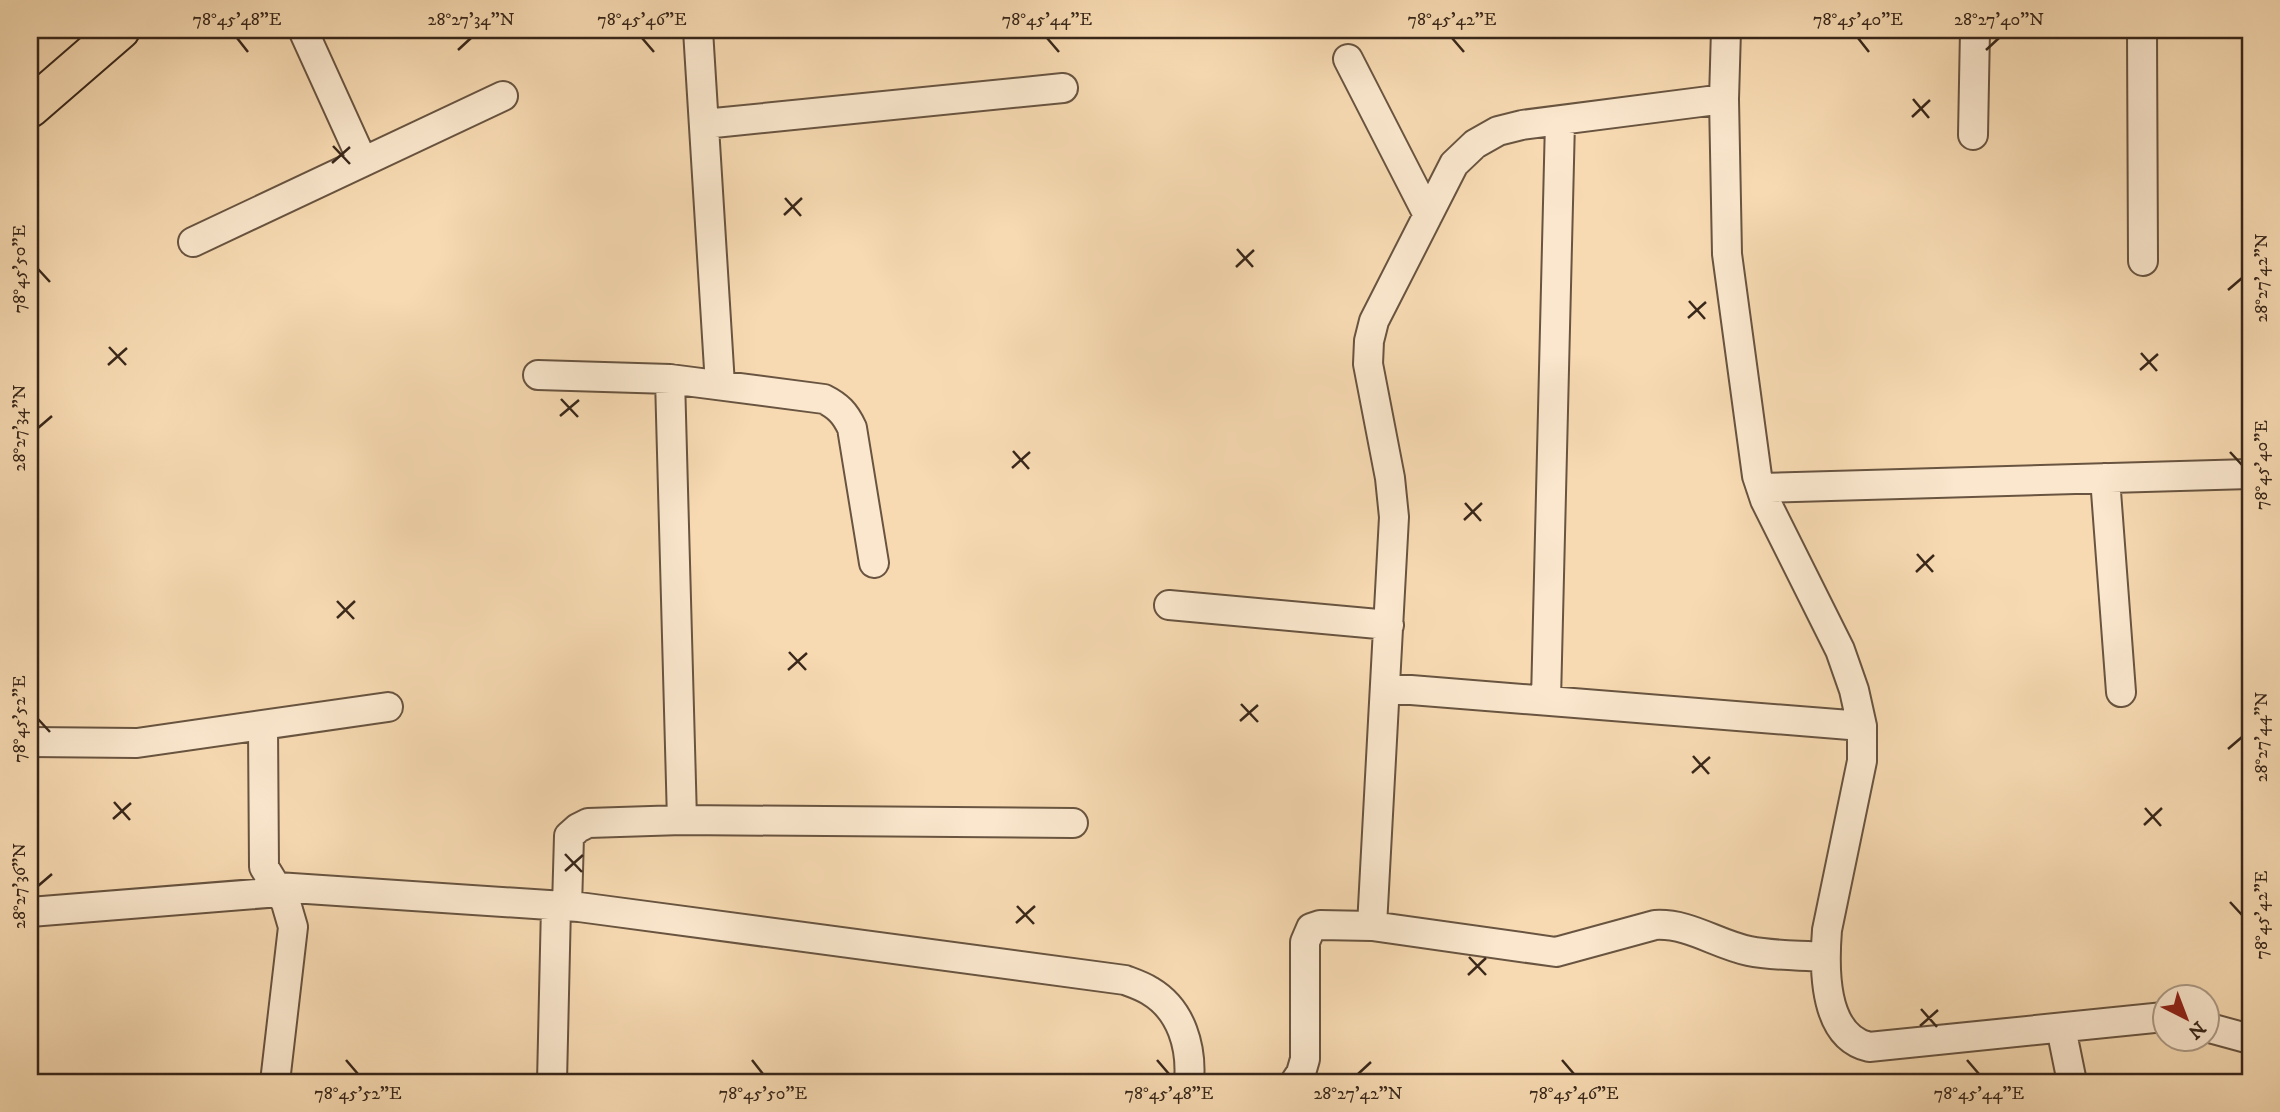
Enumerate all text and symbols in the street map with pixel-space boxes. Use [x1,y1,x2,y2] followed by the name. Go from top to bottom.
[192,9,282,31] text: 78°45'48"E
[428,9,515,31] text: 28°27'34"N
[597,9,687,31] text: 78°45'46"E
[1002,9,1092,31] text: 78°45'44"E
[1408,9,1497,31] text: 78°45'42"E
[1813,9,1903,31] text: 78°45'40"E
[1954,9,2044,31] text: 28°27'40"N
[9,225,31,313] text: 78°45'50"E
[2251,233,2273,323] text: 28°27'42"N
[9,384,31,471] text: 28°27'34"N
[2251,420,2273,510] text: 78°45'40"E
[9,675,31,763] text: 78°45'52"E
[2251,692,2273,782] text: 28°27'44"N
[9,843,31,929] text: 28°27'36"N
[2251,870,2273,959] text: 78°45'42"E
[2150,982,2220,1052] north arrow
[2183,1016,2210,1044] text: N
[314,1083,402,1105] text: 78°45'52"E
[719,1083,807,1105] text: 78°45'50"E
[1124,1083,1214,1105] text: 78°45'48"E
[1313,1083,1403,1105] text: 28°27'42"N
[1529,1083,1619,1105] text: 78°45'46"E
[1934,1083,2024,1105] text: 78°45'44"E

